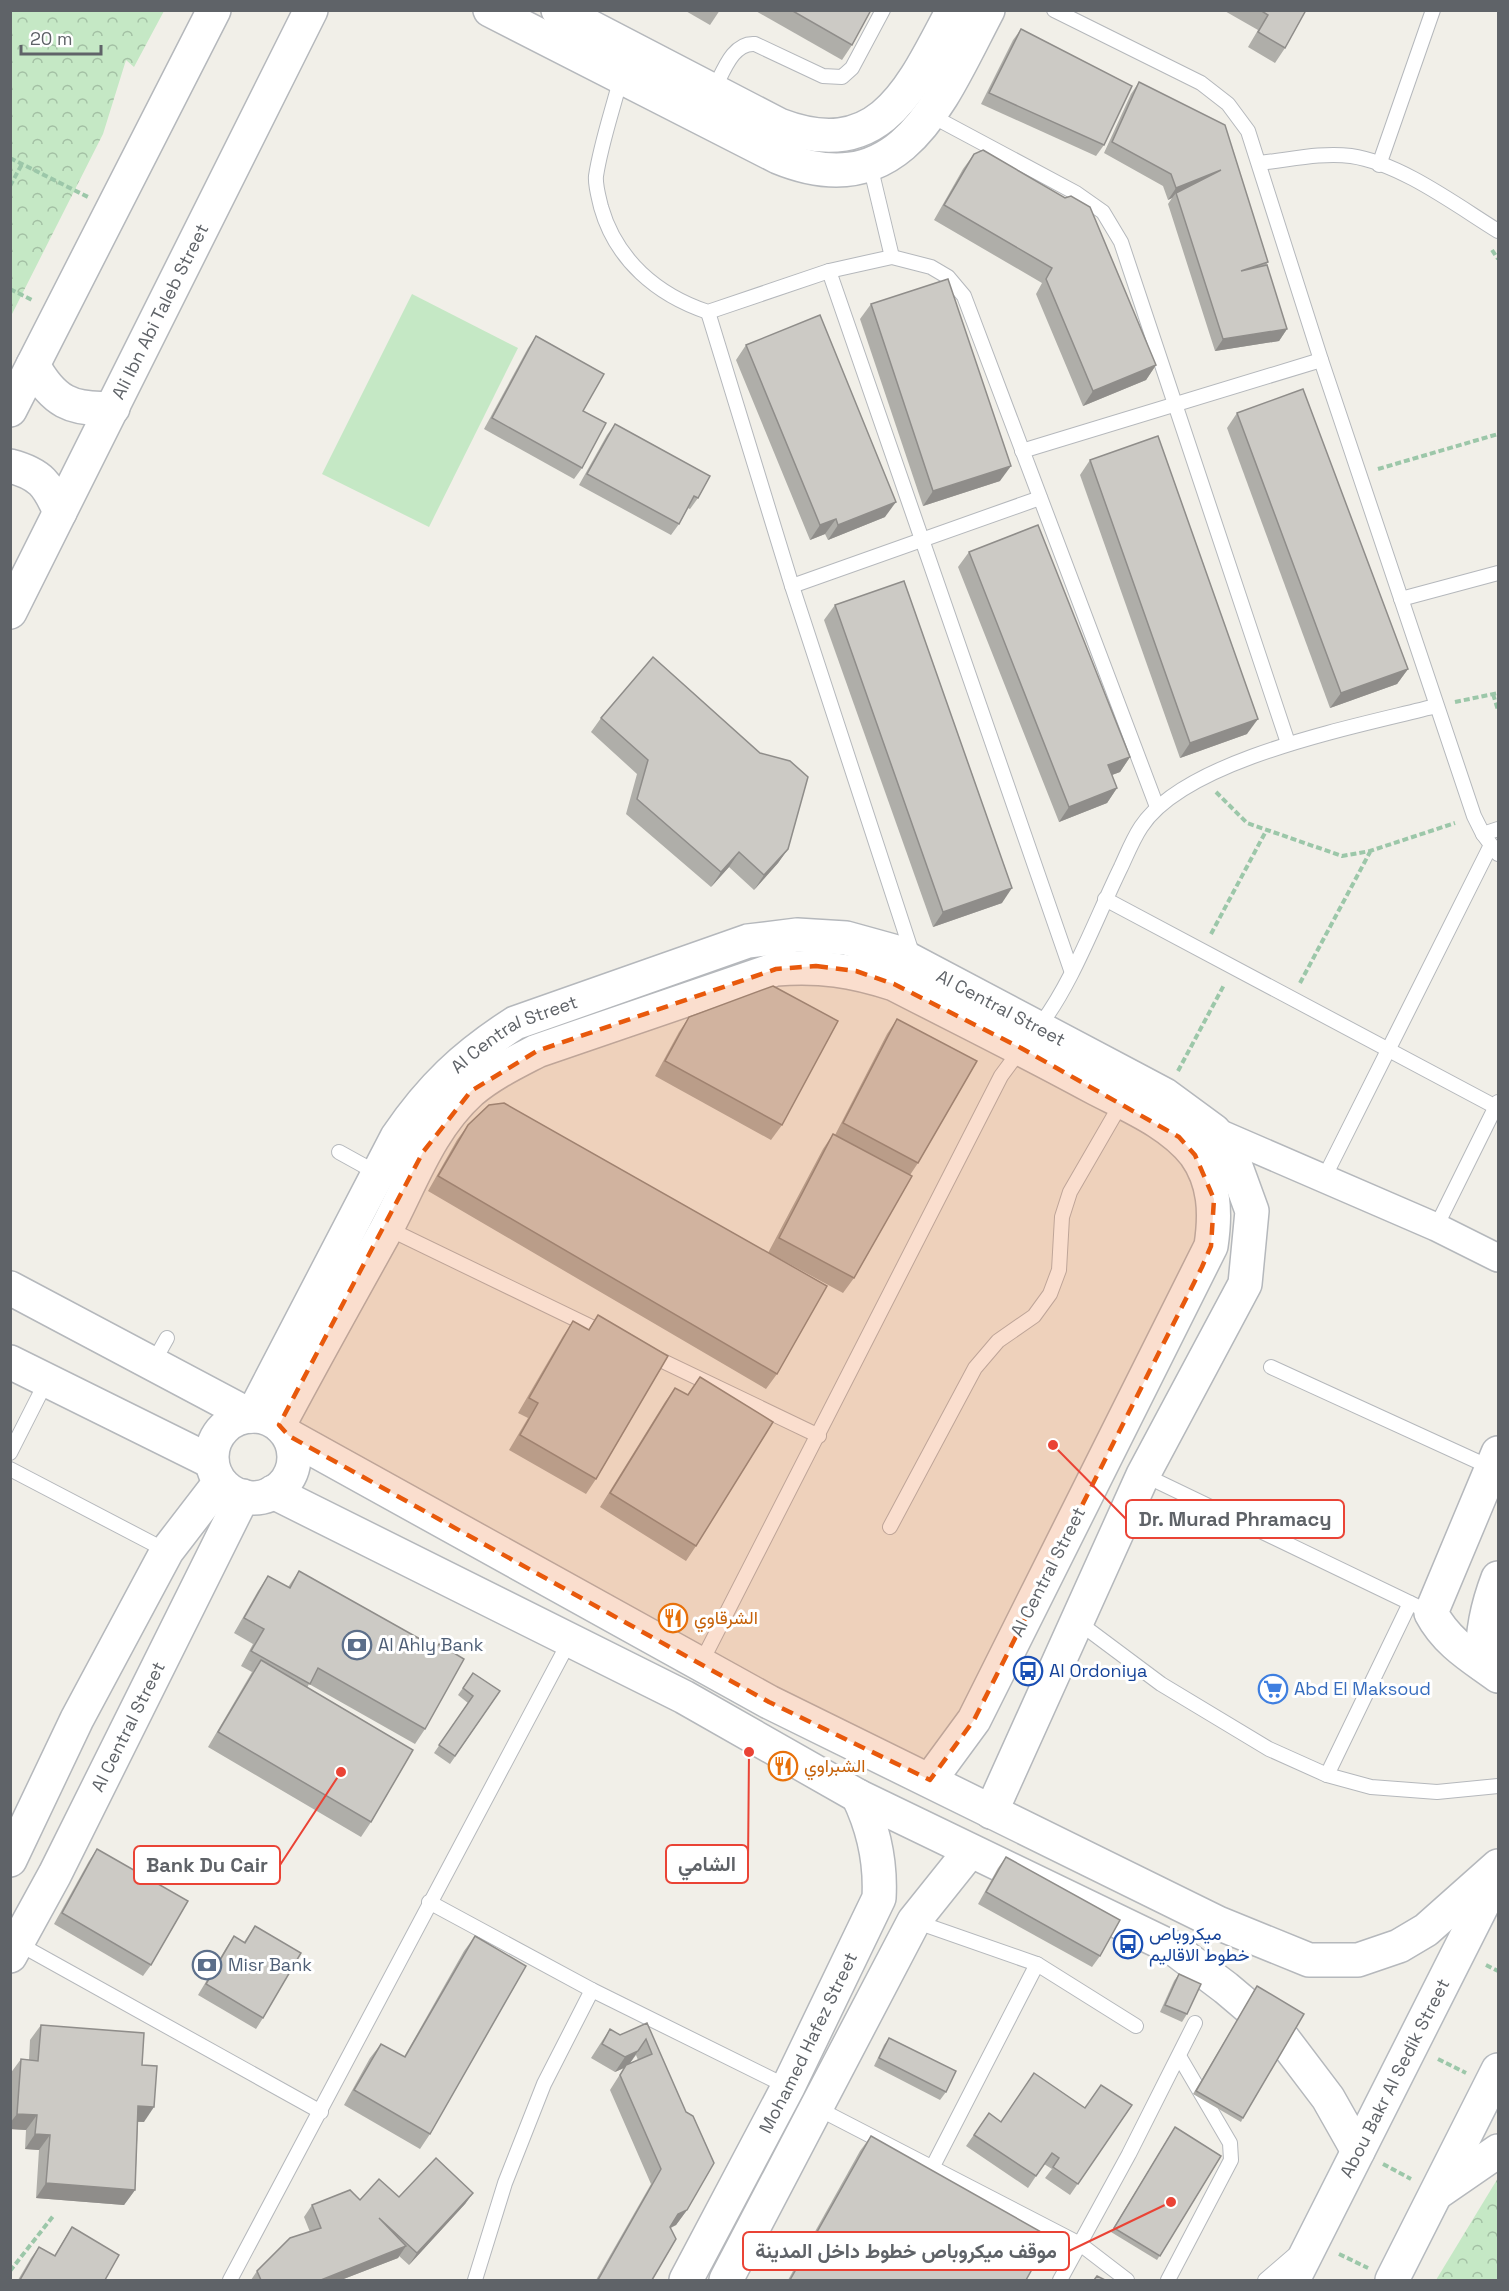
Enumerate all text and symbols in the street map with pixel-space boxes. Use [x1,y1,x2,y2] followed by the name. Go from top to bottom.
[21,18,100,56] scale bar
[30,27,73,50] text: 20 m
[106,220,213,403] street label: Ali Ibn Abi Taleb Street
[933,964,1069,1051] street label: Al Central Street
[446,990,580,1078] street label: Al Central Street
[1126,1500,1344,1538] callout: Dr. Murad Phramacy
[1005,1503,1090,1640] street label: Al Central Street
[1138,1506,1332,1532] text: Dr. Murad Phramacy
[657,1602,689,1634] restaurant icon: الشرقاوي
[694,1606,758,1633] place label: الشرقاوي
[341,1629,373,1661] bank icon: Al Ahly Bank
[378,1633,484,1656] place label: Al Ahly Bank
[1012,1655,1044,1687] bus stop icon: Al Ordoniya
[86,1658,170,1796] street label: Al Central Street
[1049,1659,1147,1682] place label: Al Ordoniya
[1257,1673,1289,1705] supermarket icon: Abd El Maksoud
[1294,1677,1431,1700] place label: Abd El Maksoud
[767,1750,799,1782] restaurant icon: الشبراوي
[804,1754,865,1781] place label: الشبراوي
[666,1845,748,1883] callout: الشامي
[134,1846,280,1884] callout: Bank Du Cair
[678,1851,736,1881] text: الشامي
[146,1852,268,1878] text: Bank Du Cair
[1149,1922,1250,1967] place label: ميكروباص خطوط الاقاليم
[1112,1928,1144,1960] bus stop icon: ميكروباص خطوط الاقاليم
[754,1948,862,2137] street label: Mohamed Hafez Street
[191,1949,223,1981] bank icon: Misr Bank
[228,1953,312,1976] place label: Misr Bank
[1334,1975,1454,2182] street label: Abou Bakr Al Sedik Street
[743,2232,1069,2270] callout: موقف ميكروباص خطوط داخل المدينة
[755,2238,1057,2264] text: موقف ميكروباص خطوط داخل المدينة

